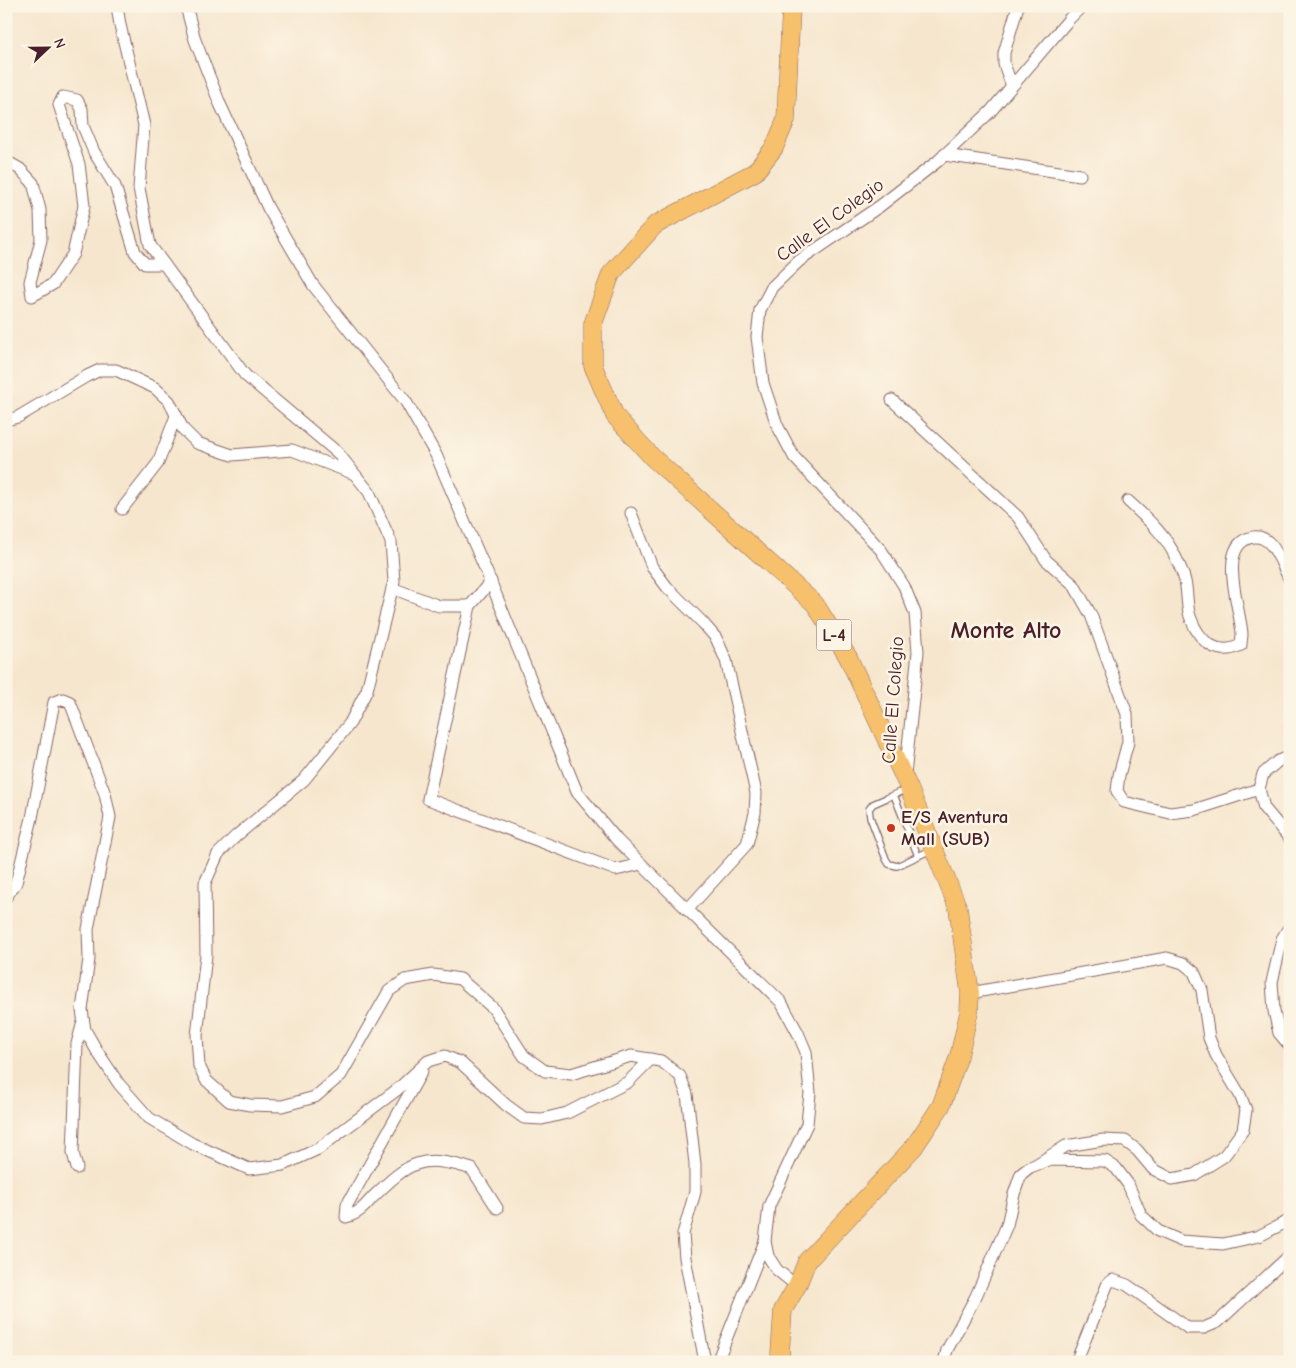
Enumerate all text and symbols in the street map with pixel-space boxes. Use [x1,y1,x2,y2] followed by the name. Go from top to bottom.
[22,22,72,72] north arrow
[50,36,69,51] text: N
[772,174,888,266] street label: Calle El Colegio
[950,616,1062,644] district label: Monte Alto
[816,620,852,650] road number: L-4
[878,636,908,764] street label: Calle El Colegio
[901,806,1008,850] place label: E/S Aventura Mall (SUB)
[885,822,897,834] marker: E/S Aventura Mall (SUB)

